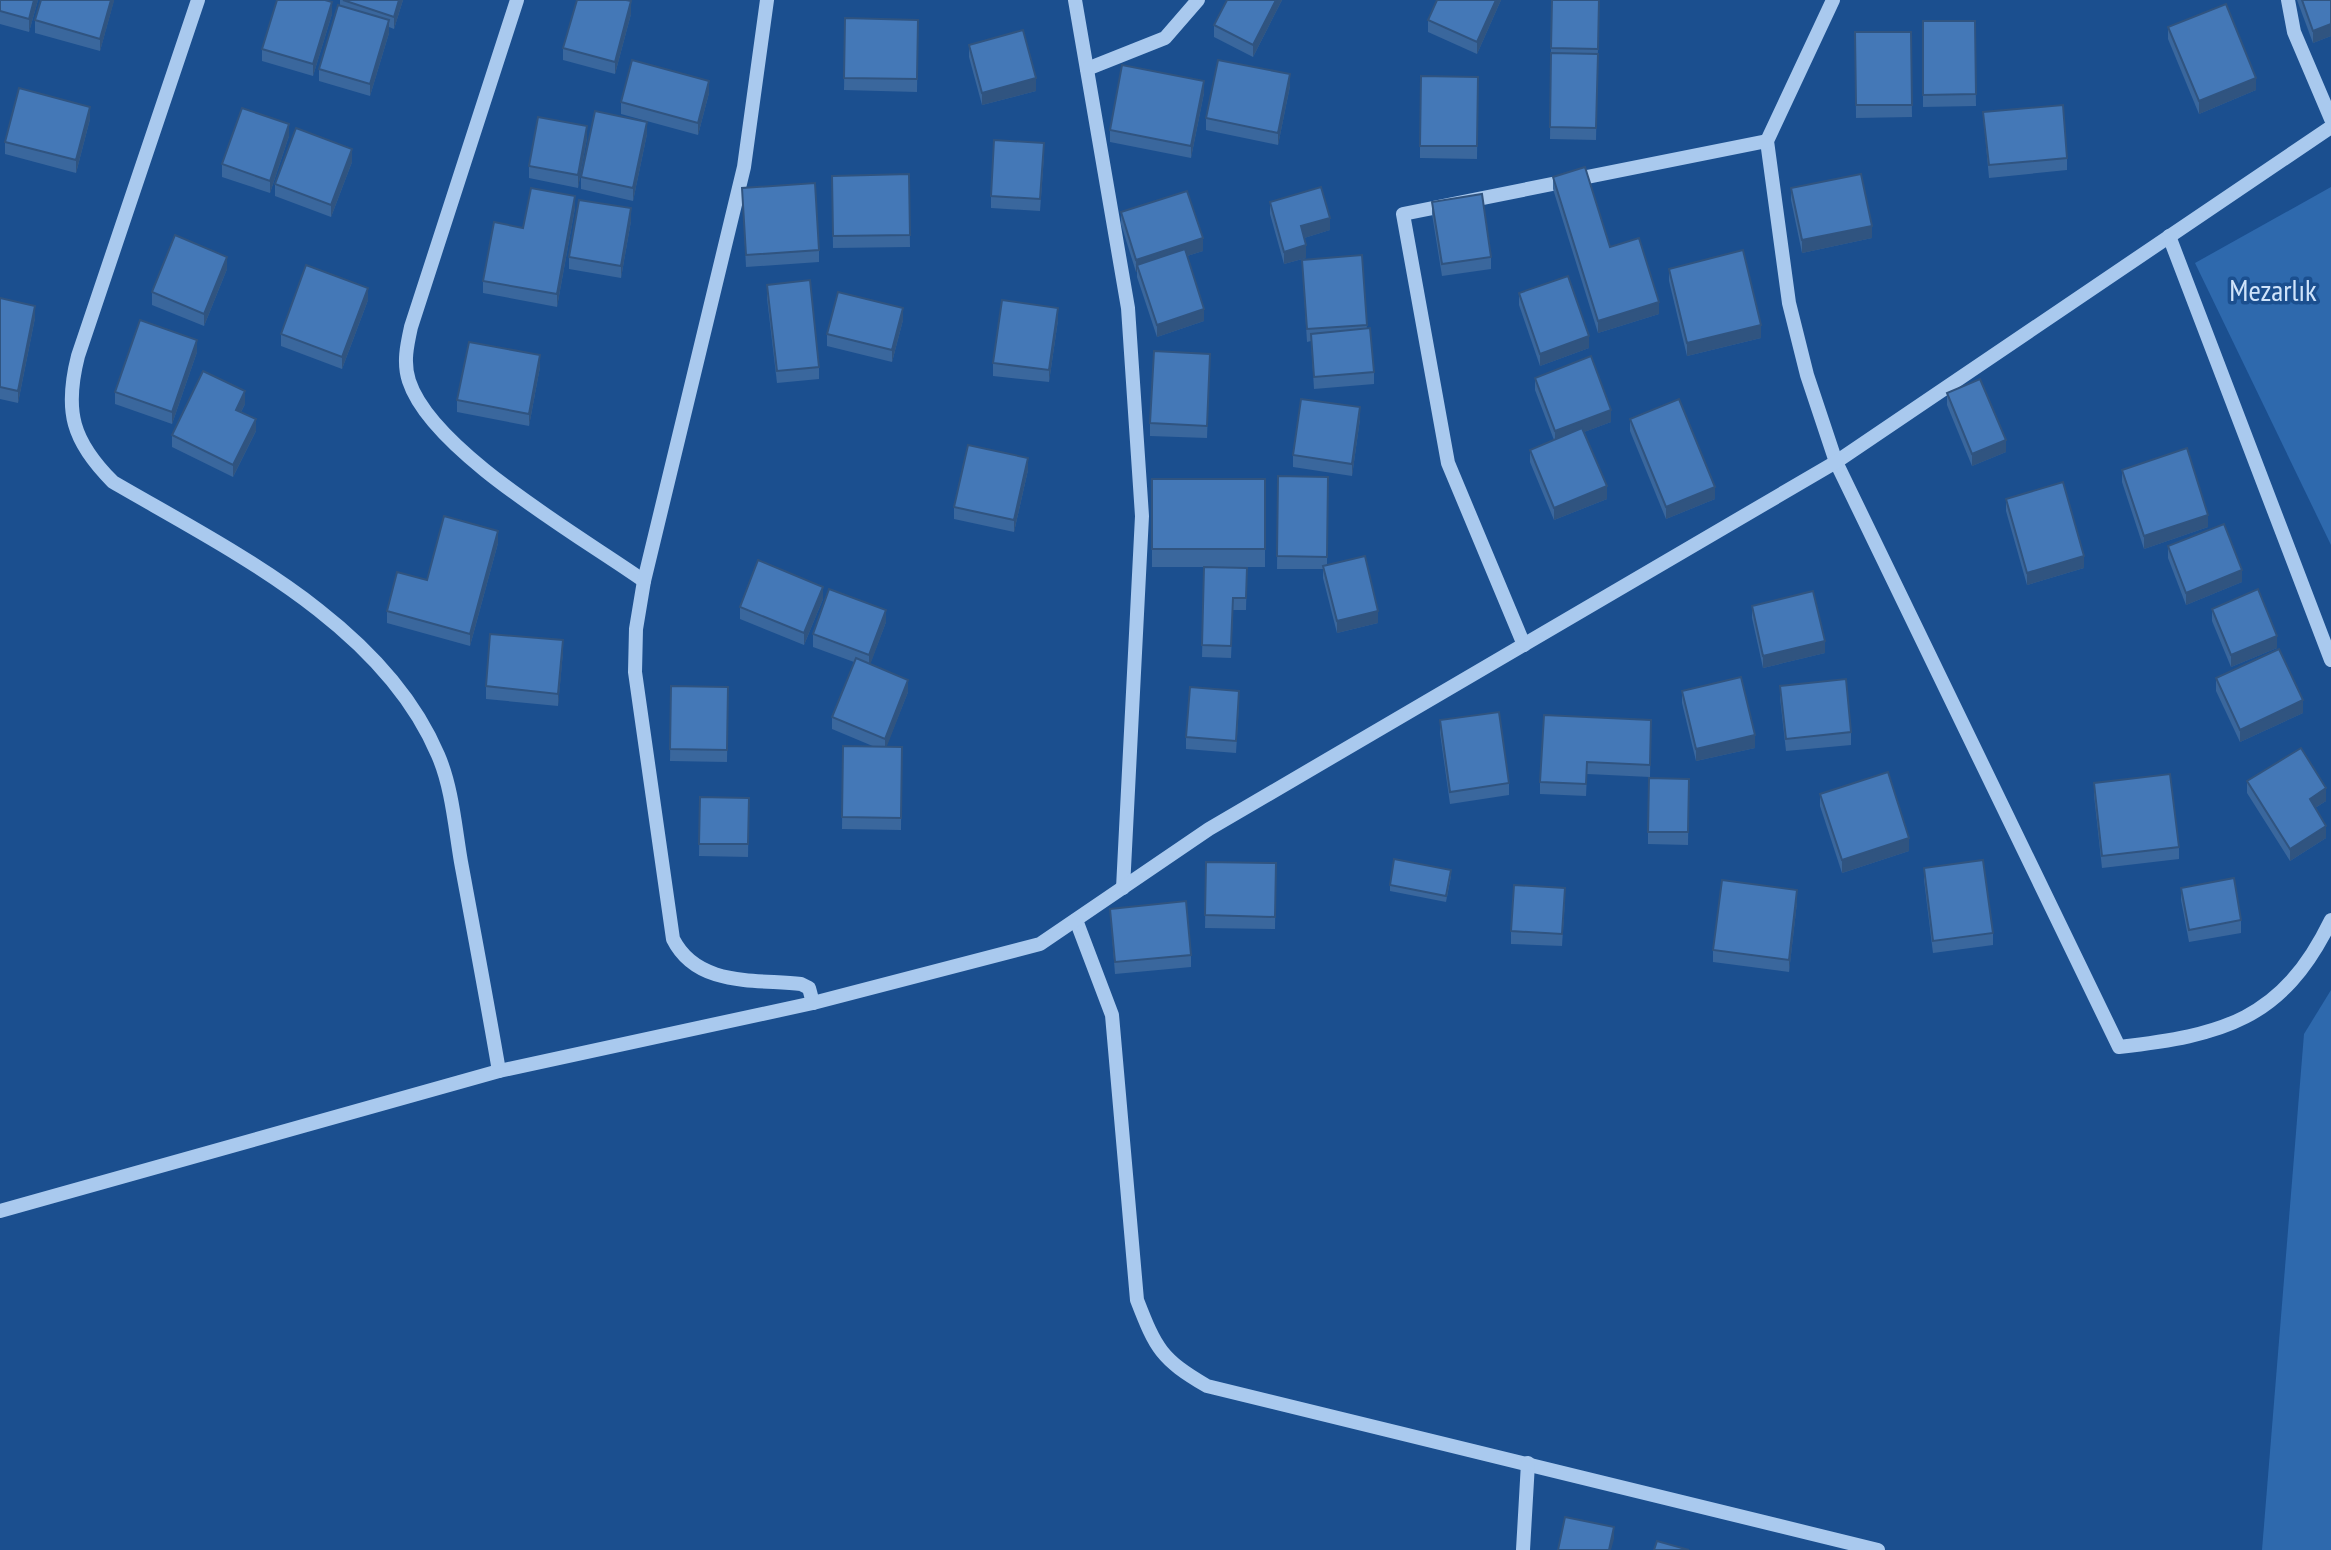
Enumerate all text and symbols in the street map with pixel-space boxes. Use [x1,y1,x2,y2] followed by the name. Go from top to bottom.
[2229,270,2317,309] park label: Mezarlık

